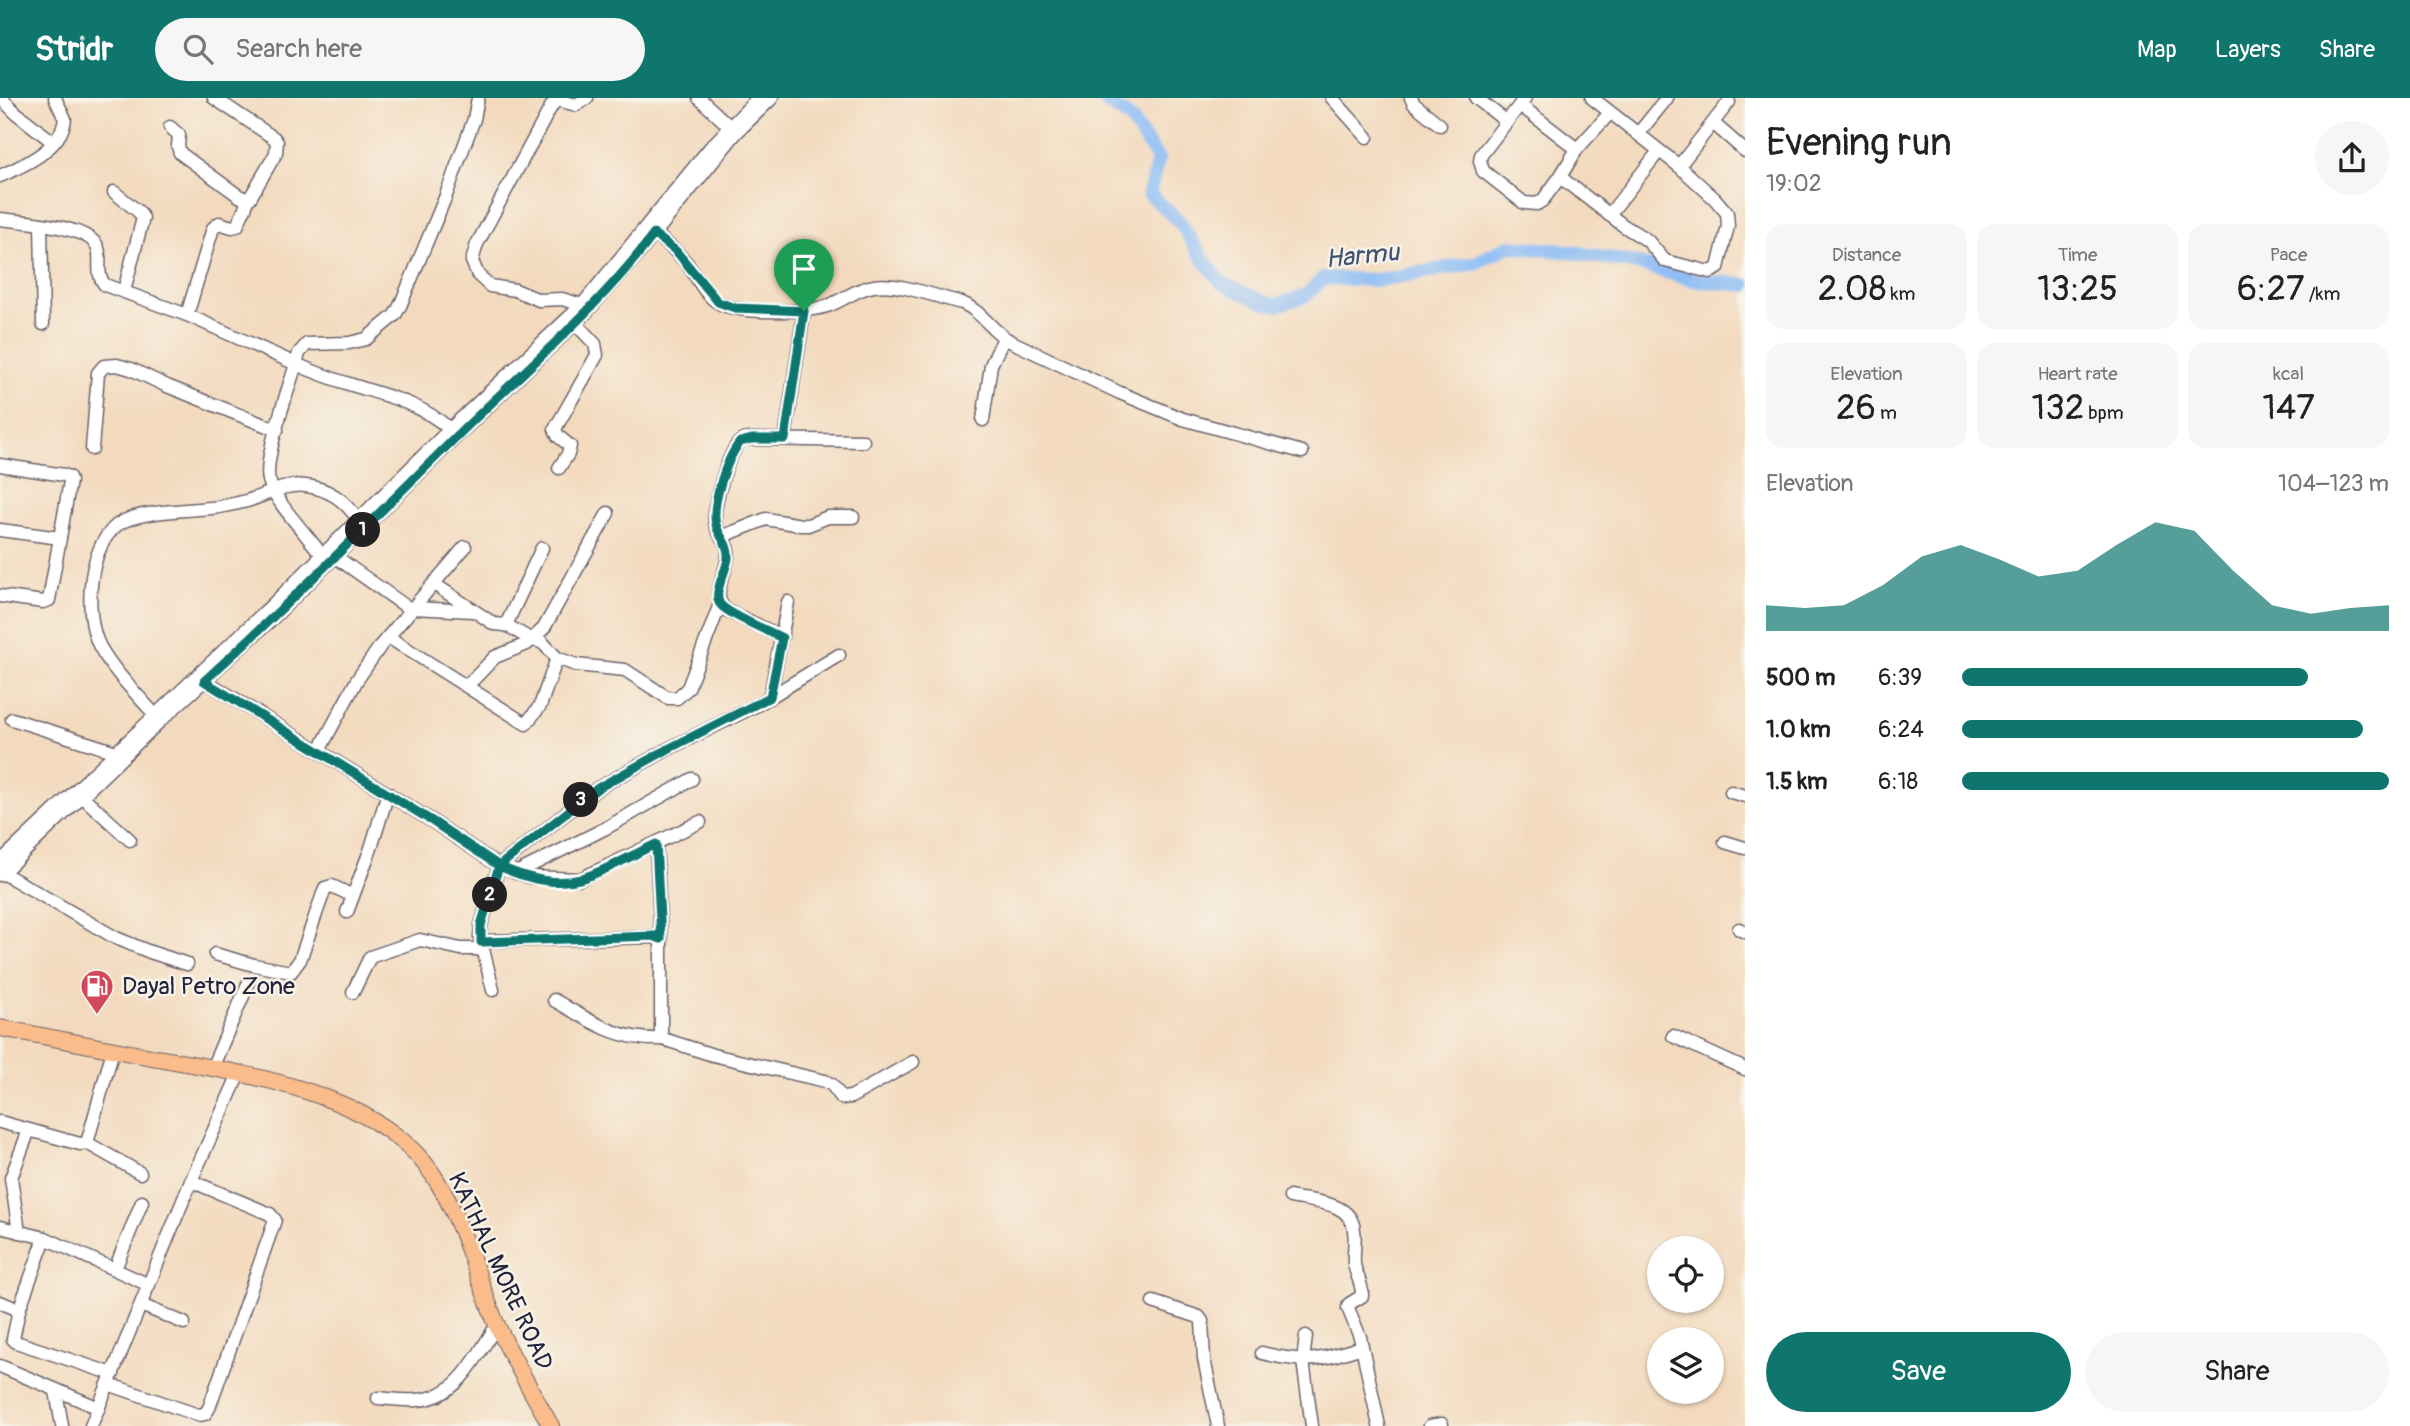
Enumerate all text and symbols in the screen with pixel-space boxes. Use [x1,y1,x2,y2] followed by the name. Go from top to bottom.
[155,18,645,81] search box
[35,29,113,70] text: Stridr
[179,30,217,68] icon: search
[235,33,362,65] text: Search here
[2137,35,2177,64] text: Map
[2215,35,2281,64] text: Layers
[2319,35,2375,64] text: Share
[1766,119,1952,167] text: Evening run
[2315,121,2389,195] button: share
[1766,169,1822,198] text: 19:02
[1324,236,1402,276] water label: Harmu
[774,239,834,311] pin
[1832,243,1901,267] text: Distance
[2058,243,2097,267] text: Time
[2270,243,2307,267] text: Pace
[785,250,823,288] icon: arrive
[1818,267,1886,311] text: 2.08
[2037,267,2118,311] text: 13:25
[2237,267,2305,311] text: 6:27
[1886,282,1915,306] text: km
[2305,282,2340,306] text: /km
[1830,362,1903,386] text: Elevation
[2037,362,2118,386] text: Heart rate
[2273,362,2304,386] text: kcal
[1836,386,1876,430] text: 26
[2031,386,2084,430] text: 132
[2262,386,2315,430] text: 147
[1876,401,1897,425] text: m
[2084,401,2124,425] text: bpm
[1766,469,1854,498] text: Elevation
[2278,469,2389,498] text: 104–123 m
[346,512,380,548] pin: 1
[359,517,366,541] text: 1
[1766,663,1835,692] text: 500 m
[1878,663,1922,692] text: 6:39
[1766,715,1831,744] text: 1.0 km
[1878,715,1924,744] text: 6:24
[1766,767,1828,796] text: 1.5 km
[1878,767,1918,796] text: 6:18
[564,782,598,818] pin: 3
[575,787,586,811] text: 3
[472,878,508,912] pin: 2
[484,882,495,906] text: 2
[78,967,116,1016] fuel station icon: Dayal Petro Zone
[122,972,295,1001] place label: Dayal Petro Zone
[442,1168,559,1375] street label: KATHAL MORE ROAD
[1647,1236,1724,1404] map controls
[1647,1236,1724,1313] button: locate
[1647,1327,1724,1404] button: layers
[1766,1332,2071,1412] button: Save
[2085,1332,2389,1412] button: Share

